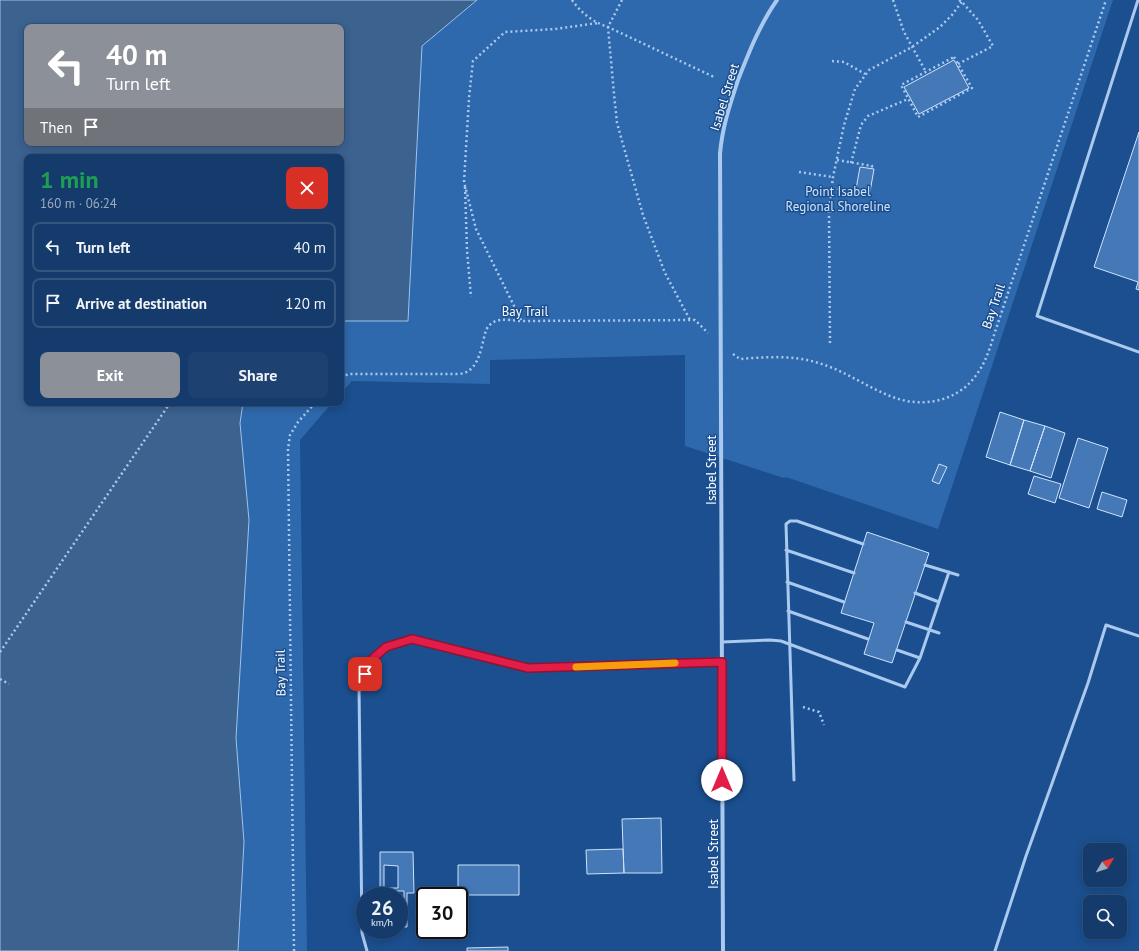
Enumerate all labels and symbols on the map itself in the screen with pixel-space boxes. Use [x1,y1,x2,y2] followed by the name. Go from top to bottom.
[706,61,743,133] street label: Isabel Street
[786,183,890,215] park label: Point Isabel Regional Shoreline
[978,281,1009,331] street label: Bay Trail
[502,303,549,320] street label: Bay Trail
[703,435,720,505] street label: Isabel Street
[272,649,289,696] street label: Bay Trail
[348,657,382,691] pin
[701,759,743,801] position arrow
[705,819,722,889] street label: Isabel Street
[1083,843,1127,887] north arrow
[416,887,468,939] speed limit sign: 30

